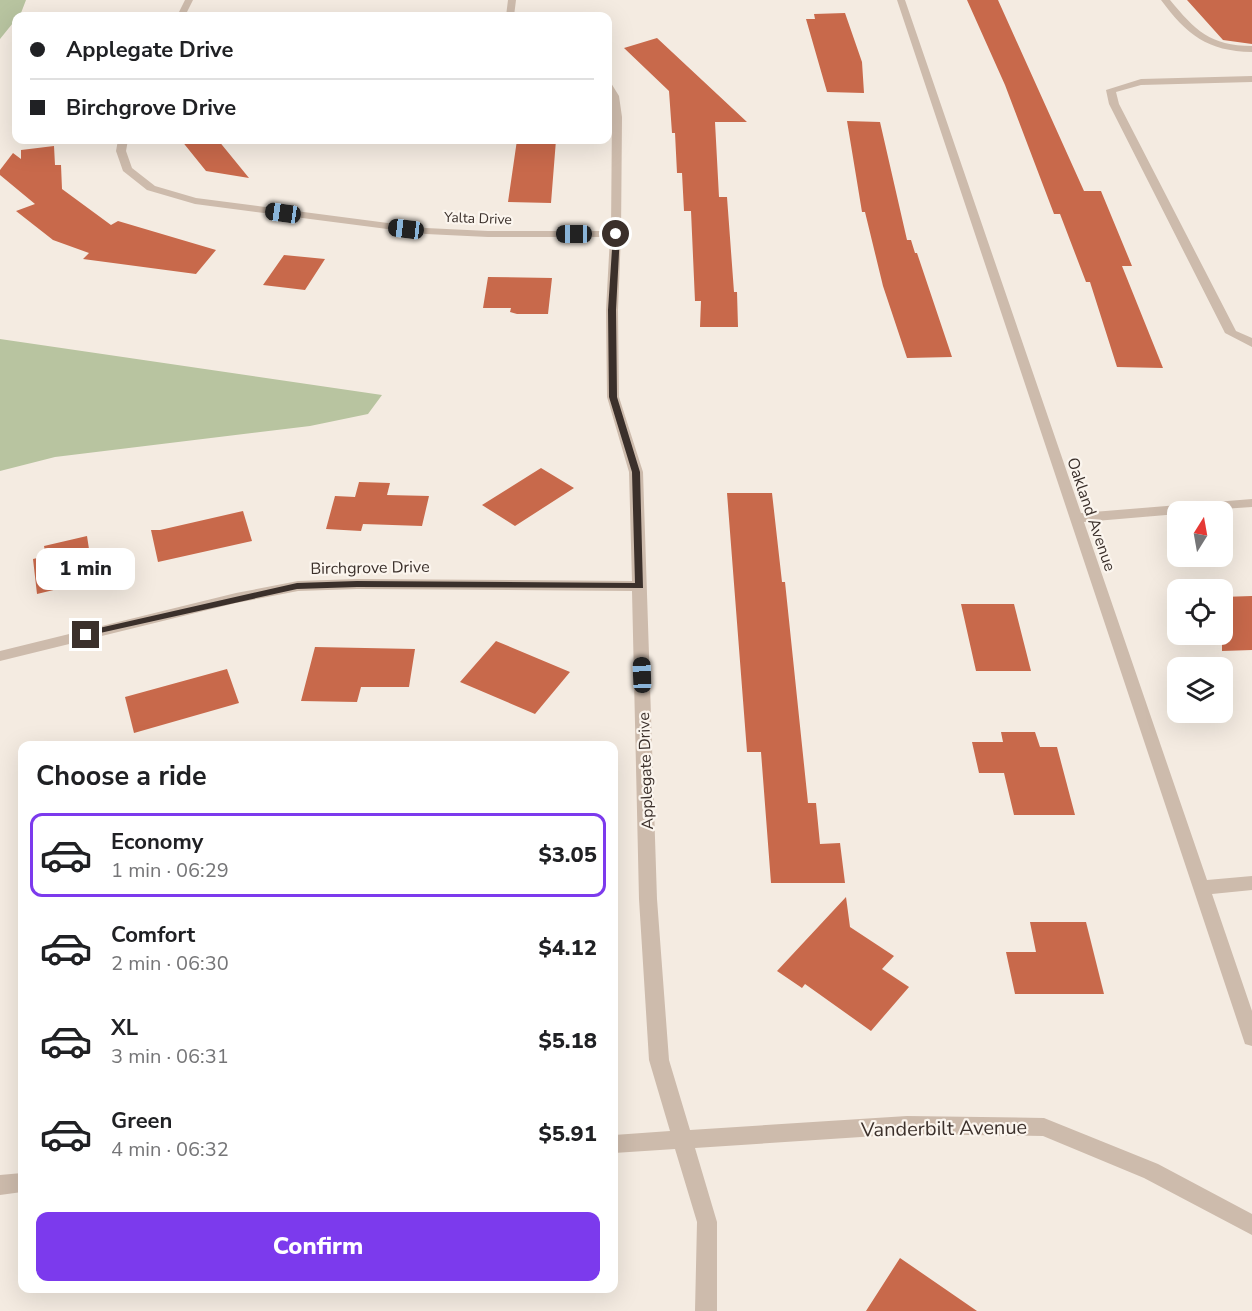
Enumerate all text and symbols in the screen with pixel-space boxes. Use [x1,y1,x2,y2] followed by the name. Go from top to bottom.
[66,35,233,65] text: Applegate Drive
[66,93,236,123] text: Birchgrove Drive
[264,202,302,224] car
[443,208,512,229] street label: Yalta Drive
[387,218,425,240] car
[602,220,629,247] route start
[556,225,592,243] car
[1061,455,1121,574] street label: Oakland Avenue
[1167,501,1233,567] north arrow
[1167,501,1233,723] map controls
[36,548,136,590] callout: 1 min
[59,555,112,582] text: 1 min
[310,556,430,580] street label: Birchgrove Drive
[1167,579,1233,645] button: locate
[72,621,99,648] route end
[632,657,652,693] car
[1167,657,1233,723] button: layers
[633,712,659,830] street label: Applegate Drive
[36,758,207,795] text: Choose a ride
[111,827,203,857] text: Economy
[39,828,93,882] icon: car
[538,840,597,870] text: $3.05
[111,857,229,884] text: 1 min · 06:29
[111,920,195,950] text: Comfort
[39,921,93,975] icon: car
[538,933,597,963] text: $4.12
[111,950,229,977] text: 2 min · 06:30
[111,1013,138,1043] text: XL
[39,1014,93,1068] icon: car
[538,1026,597,1056] text: $5.18
[111,1043,229,1070] text: 3 min · 06:31
[111,1106,172,1136] text: Green
[39,1107,93,1161] icon: car
[860,1114,1027,1143] street label: Vanderbilt Avenue
[538,1119,597,1149] text: $5.91
[111,1136,229,1163] text: 4 min · 06:32
[36,1212,600,1281] button: Confirm

